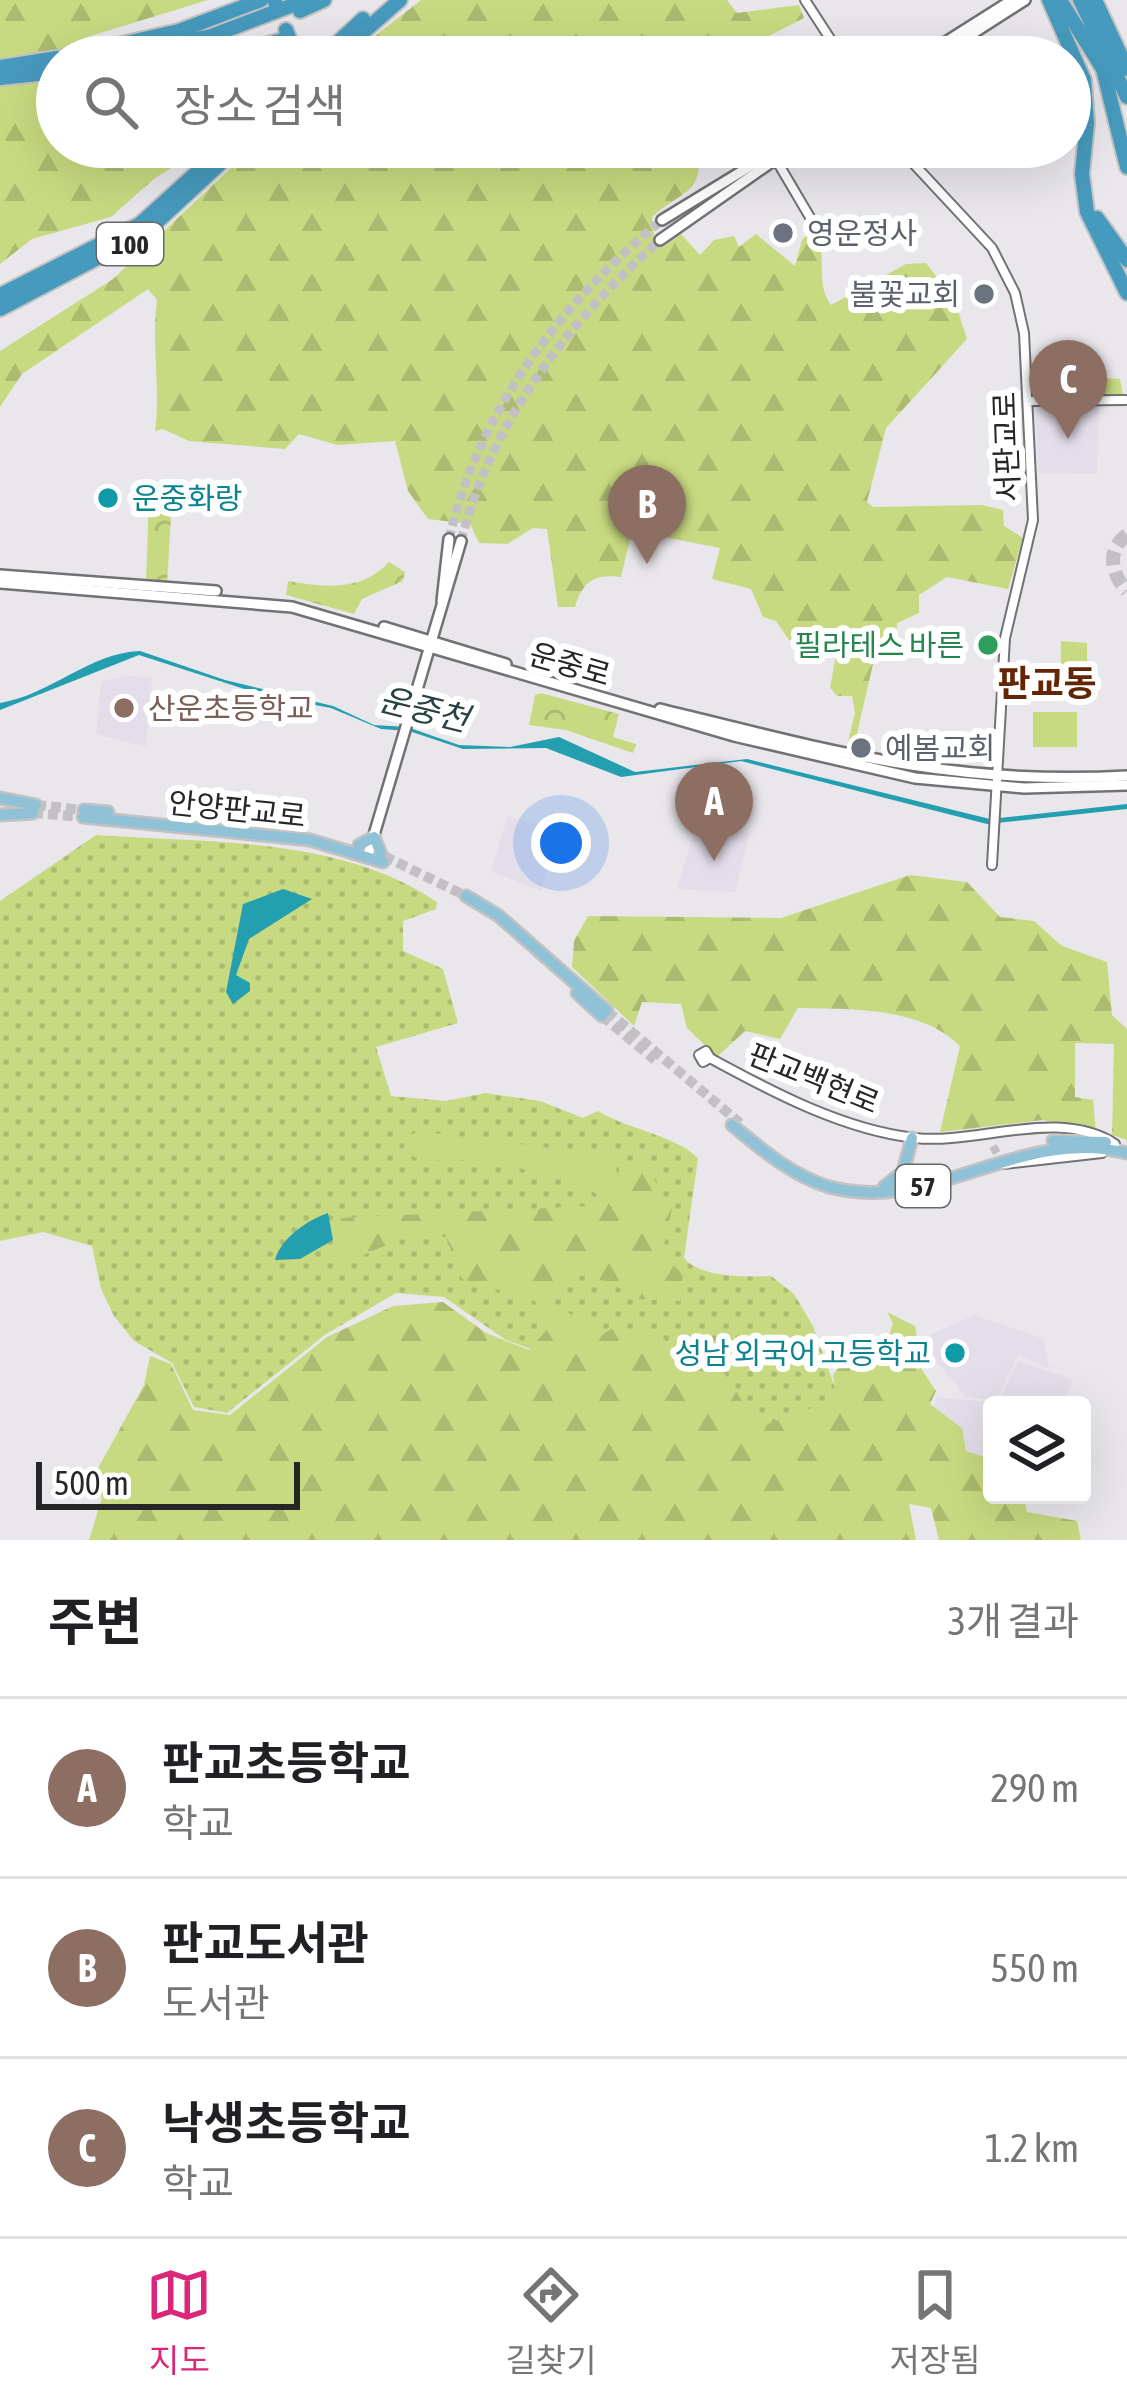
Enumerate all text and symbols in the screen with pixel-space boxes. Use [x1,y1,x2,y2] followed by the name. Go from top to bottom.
[36,36,1091,168] search box
[78,69,144,135] icon: search
[174,80,346,132] text: 장소 검색
[807,216,917,250] place label: 영운정사
[770,220,796,246] marker: 영운정사
[97,223,163,265] road number: 100
[850,277,960,311] place label: 불꽃교회
[971,281,997,307] marker: 불꽃교회
[1029,340,1107,439] pin: C
[987,391,1025,503] street label: 서판교로
[608,465,686,564] pin: B
[132,481,242,515] place label: 운중화랑
[95,485,121,511] marker: 운중화랑
[794,628,964,662] place label: 필라테스 바른
[975,632,1001,658] marker: 필라테스 바른
[526,636,614,692] street label: 운중로
[997,662,1097,704] district label: 판교동
[375,680,476,739] water label: 운중천
[148,691,314,725] place label: 산운초등학교
[111,695,137,721] marker: 산운초등학교
[885,731,995,765] place label: 예봄교회
[848,735,874,761] marker: 예봄교회
[675,762,753,861] pin: A
[167,785,307,833] street label: 안양판교로
[531,813,591,873] your location
[744,1036,884,1120] street label: 판교백현로
[896,1165,950,1207] road number: 57
[674,1336,931,1370] place label: 성남 외국어 고등학교
[942,1340,968,1366] marker: 성남 외국어 고등학교
[983,1396,1091,1504] map controls
[983,1396,1091,1504] button: layers
[36,1456,300,1509] scale bar
[54,1464,129,1502] text: 500 m
[48,1592,142,1651] text: 주변
[948,1599,1079,1643] text: 3개 결과
[162,1737,410,1789] text: 판교초등학교
[77,1766,97,1810] text: A
[991,1766,1079,1810] text: 290 m
[162,1801,234,1845] text: 학교
[162,1917,369,1969] text: 판교도서관
[78,1946,96,1990] text: B
[991,1946,1079,1990] text: 550 m
[162,1981,270,2025] text: 도서관
[162,2097,410,2149] text: 낙생초등학교
[78,2126,96,2170] text: C
[985,2126,1079,2170] text: 1.2 km
[162,2161,234,2205] text: 학교
[146,2262,212,2382] tab: 지도
[505,2262,597,2382] tab: 길찾기
[889,2262,981,2382] tab: 저장됨

